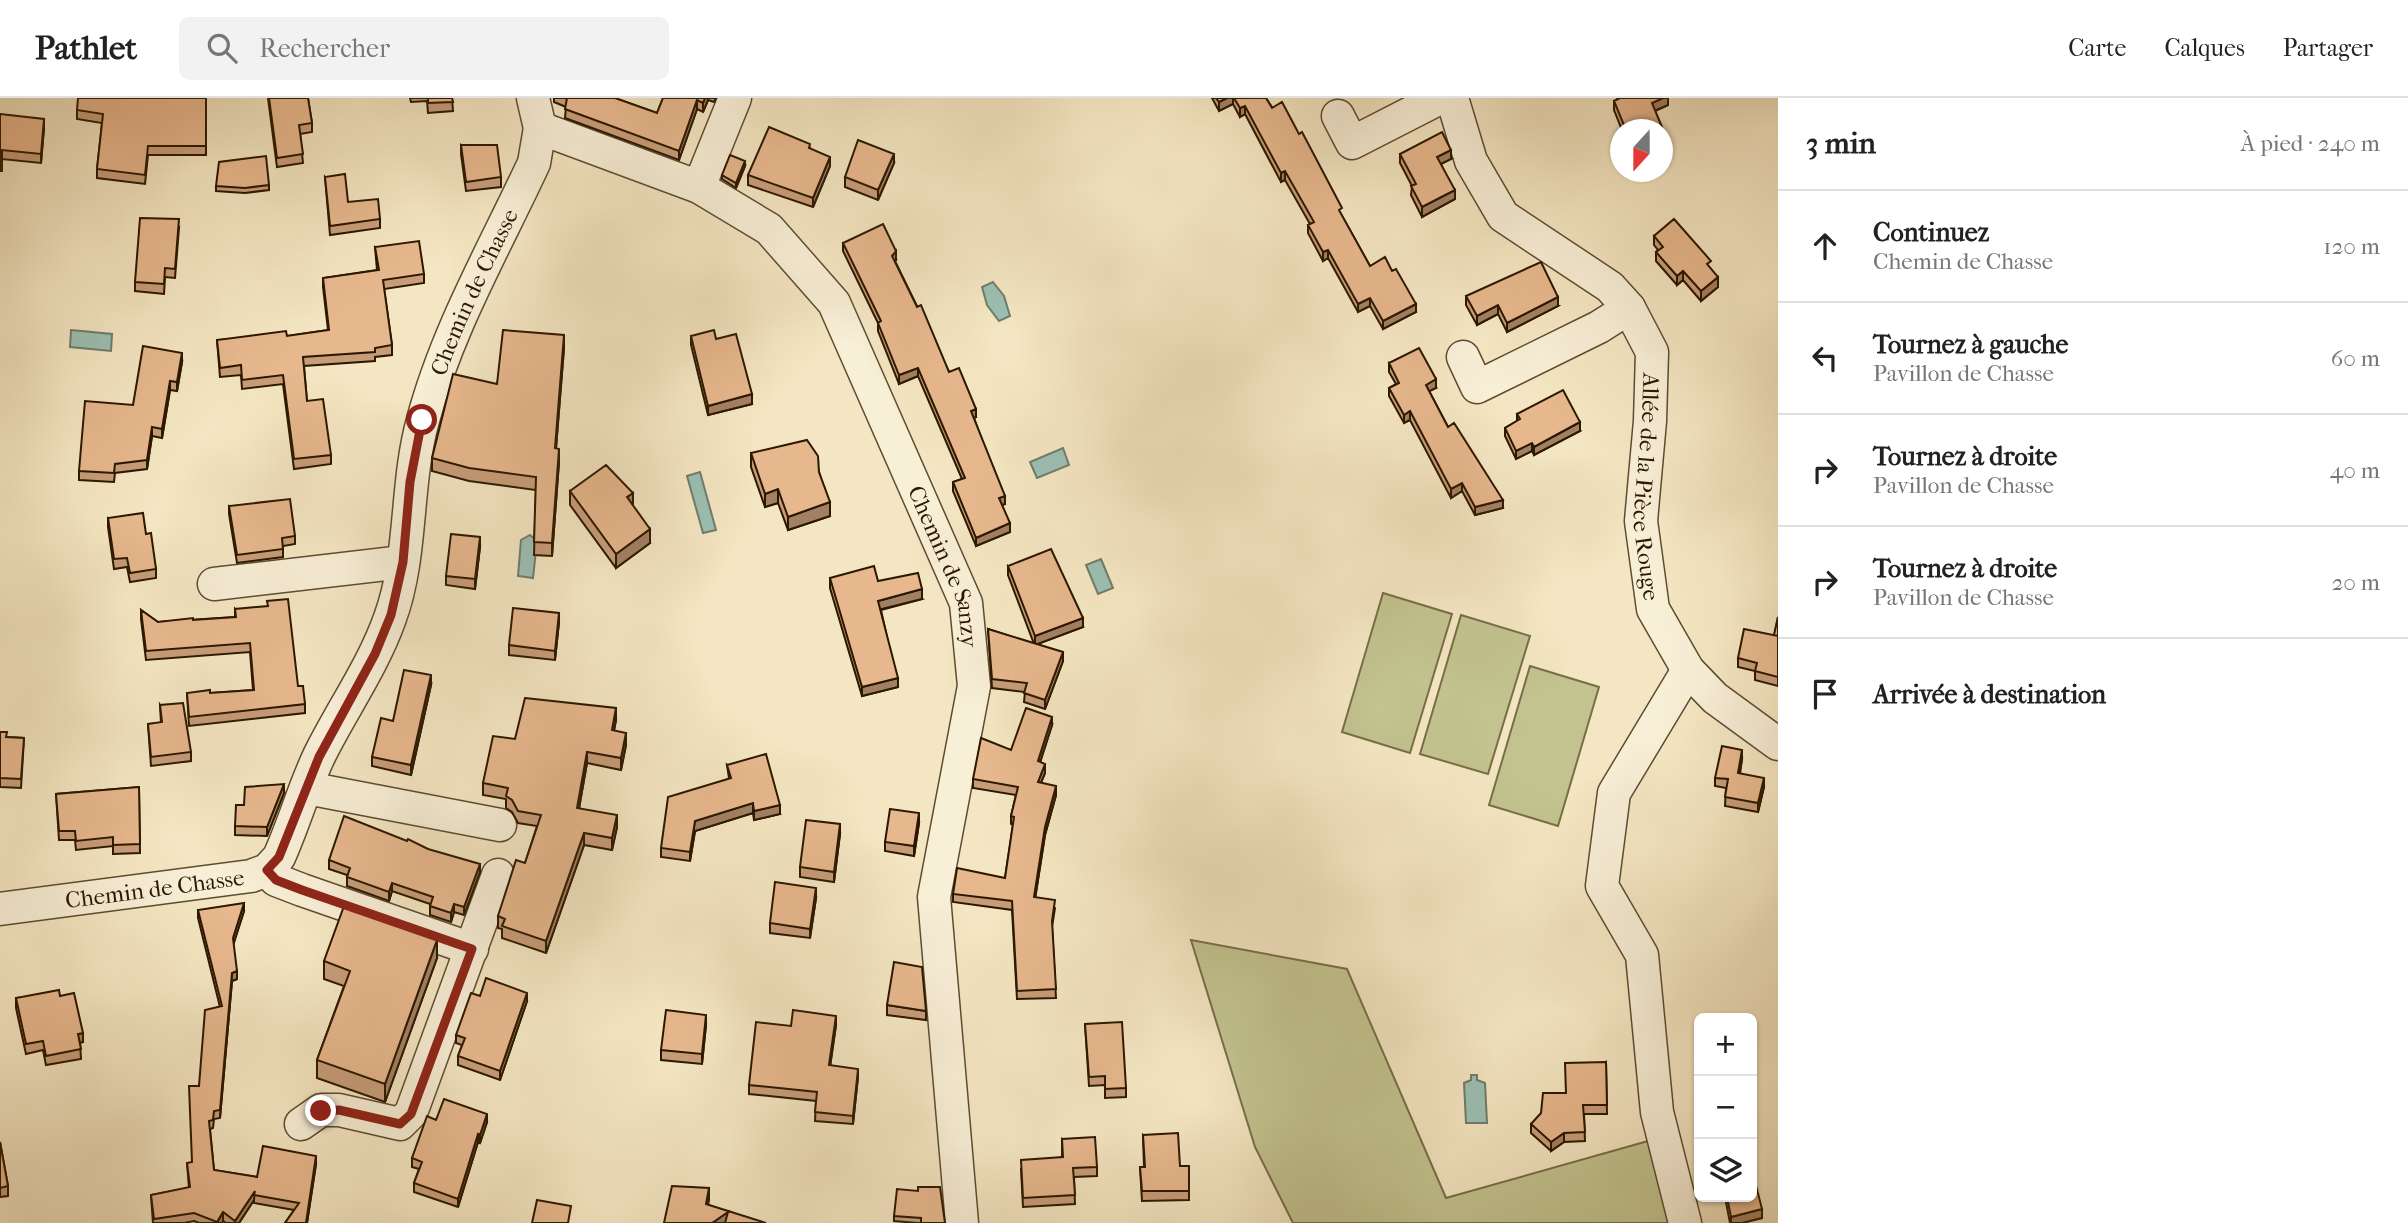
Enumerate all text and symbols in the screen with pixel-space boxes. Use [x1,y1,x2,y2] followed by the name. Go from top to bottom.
[179,17,669,80] search box
[35,29,137,68] text: Pathlet
[203,29,241,67] icon: search
[259,33,390,64] text: Rechercher
[2068,34,2126,62] text: Carte
[2164,34,2245,62] text: Calques
[2283,34,2373,62] text: Partager
[1610,119,1673,182] north arrow
[1806,126,1876,161] text: 3 min
[2241,130,2380,157] text: À pied · 240 m
[425,204,523,379] street label: Chemin de Chasse
[1873,217,1989,248] text: Continuez
[1806,227,1844,265] icon: ahead
[2323,233,2380,260] text: 120 m
[1873,248,2053,275] text: Chemin de Chasse
[1873,329,2068,360] text: Tournez à gauche
[1806,339,1844,377] icon: left
[2331,345,2380,372] text: 60 m
[1873,360,2054,387] text: Pavillon de Chasse
[1628,371,1665,602] street label: Allée de la Pièce Rouge
[406,404,437,435] route start
[1873,441,2057,472] text: Tournez à droite
[1806,451,1844,489] icon: right
[2330,457,2380,484] text: 40 m
[1873,472,2054,499] text: Pavillon de Chasse
[903,481,984,649] street label: Chemin de Sanzy
[1873,553,2057,584] text: Tournez à droite
[1806,563,1844,601] icon: right
[2331,569,2380,596] text: 20 m
[1873,584,2054,611] text: Pavillon de Chasse
[1806,675,1844,713] icon: arrive
[1873,679,2106,710] text: Arrivée à destination
[64,864,246,914] street label: Chemin de Chasse
[1694,1013,1757,1202] map controls
[1694,1013,1757,1076] button: +
[1694,1076,1757,1139] button: −
[305,1095,336,1126] route end
[1694,1139,1757,1202] button: layers

